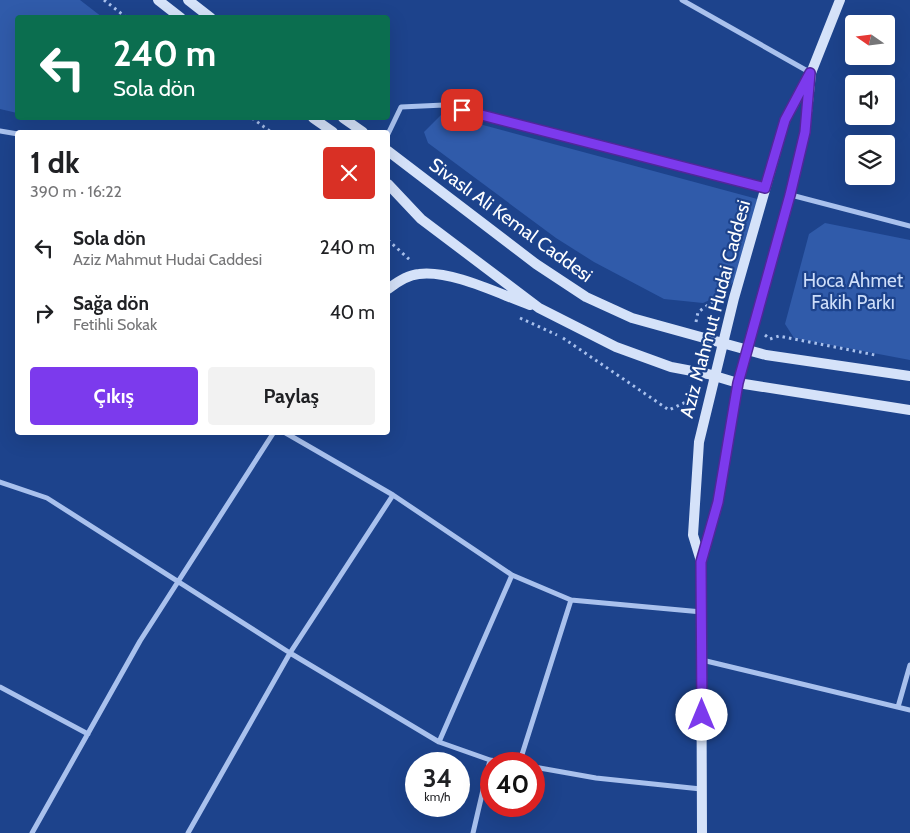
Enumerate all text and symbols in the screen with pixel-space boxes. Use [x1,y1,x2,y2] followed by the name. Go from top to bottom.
[845,15,895,65] north arrow
[845,15,895,185] map controls
[113,32,216,75] text: 240 m
[30,35,95,100] icon: left
[113,75,195,102] text: Sola dön
[845,75,895,125] button: sound
[441,89,483,131] pin
[448,96,476,124] icon: arrive
[845,135,895,185] button: layers
[30,144,80,181] text: 1 dk
[323,147,375,199] button: close
[425,153,597,287] street label: Sivaslı Ali Kemal Caddesi
[30,182,122,201] text: 390 m · 16:22
[675,198,755,420] street label: Aziz Mahmut Hudai Caddesi
[73,227,146,250] text: Sola dön
[30,234,58,262] icon: left
[320,236,375,259] text: 240 m
[73,250,262,269] text: Aziz Mahmut Hudai Caddesi
[803,269,904,314] park label: Hoca Ahmet Fakih Parkı
[73,292,149,315] text: Sağa dön
[30,299,58,327] icon: right
[330,301,375,324] text: 40 m
[73,315,157,334] text: Fetihli Sokak
[30,367,198,425] button: Çıkış
[208,367,375,425] button: Paylaş
[675,688,727,740] position arrow
[480,752,545,817] speed limit sign: 40
[423,763,452,793] text: 34
[424,789,451,804] text: km/h

